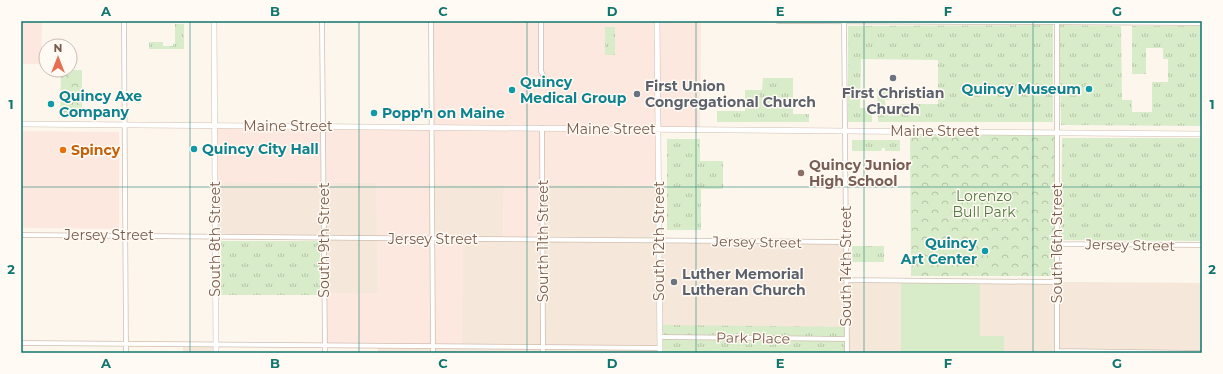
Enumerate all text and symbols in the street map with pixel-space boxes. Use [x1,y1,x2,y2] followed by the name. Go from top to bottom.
[100,3,112,19] text: A
[270,3,280,19] text: B
[438,3,448,19] text: C
[607,3,618,19] text: D
[776,3,785,19] text: E
[944,3,952,19] text: F
[1112,3,1122,19] text: G
[38,38,78,78] north arrow
[54,41,62,55] text: N
[520,73,627,107] place label: Quincy Medical Group
[888,73,898,83] marker: First Christian Church
[645,77,816,111] place label: First Union Congregational Church
[961,80,1081,98] place label: Quincy Museum
[842,84,944,118] place label: First Christian Church
[1084,84,1094,94] marker: Quincy Museum
[507,85,517,95] marker: Quincy Medical Group
[59,87,142,121] place label: Quincy Axe Company
[632,89,642,99] marker: First Union Congregational Church
[8,96,14,112] text: 1
[1209,96,1215,112] text: 1
[46,99,56,109] marker: Quincy Axe Company
[382,104,505,122] place label: Popp'n on Maine
[369,108,379,118] marker: Popp'n on Maine
[243,117,333,135] street label: Maine Street
[566,120,656,138] street label: Maine Street
[890,122,980,140] street label: Maine Street
[202,140,319,158] place label: Quincy City Hall
[71,141,121,159] place label: Spincy
[189,144,199,154] marker: Quincy City Hall
[58,145,68,155] marker: Spincy
[809,156,911,190] place label: Quincy Junior High School
[796,168,806,178] marker: Quincy Junior High School
[534,179,552,302] street label: Sourth 11th Street
[206,181,224,297] street label: South 8th Street
[650,181,668,301] street label: South 12th Street
[315,182,333,298] street label: South 9th Street
[1048,183,1066,303] street label: South 16th Street
[952,187,1016,221] park label: Lorenzo Bull Park
[837,205,855,327] street label: South 14th Street
[63,226,154,244] street label: Jersey Street
[387,230,478,248] street label: Jersey Street
[711,232,802,252] street label: Jersey Street
[900,234,978,268] place label: Quincy Art Center
[1084,235,1175,255] street label: Jersey Street
[980,246,990,256] marker: Quincy Art Center
[7,261,15,277] text: 2
[1208,261,1216,277] text: 2
[682,265,806,299] place label: Luther Memorial Lutheran Church
[669,277,679,287] marker: Luther Memorial Lutheran Church
[716,328,790,348] street label: Park Place
[100,355,112,371] text: A
[270,355,280,371] text: B
[438,355,448,371] text: C
[607,355,618,371] text: D
[776,355,785,371] text: E
[944,355,952,371] text: F
[1112,355,1122,371] text: G

